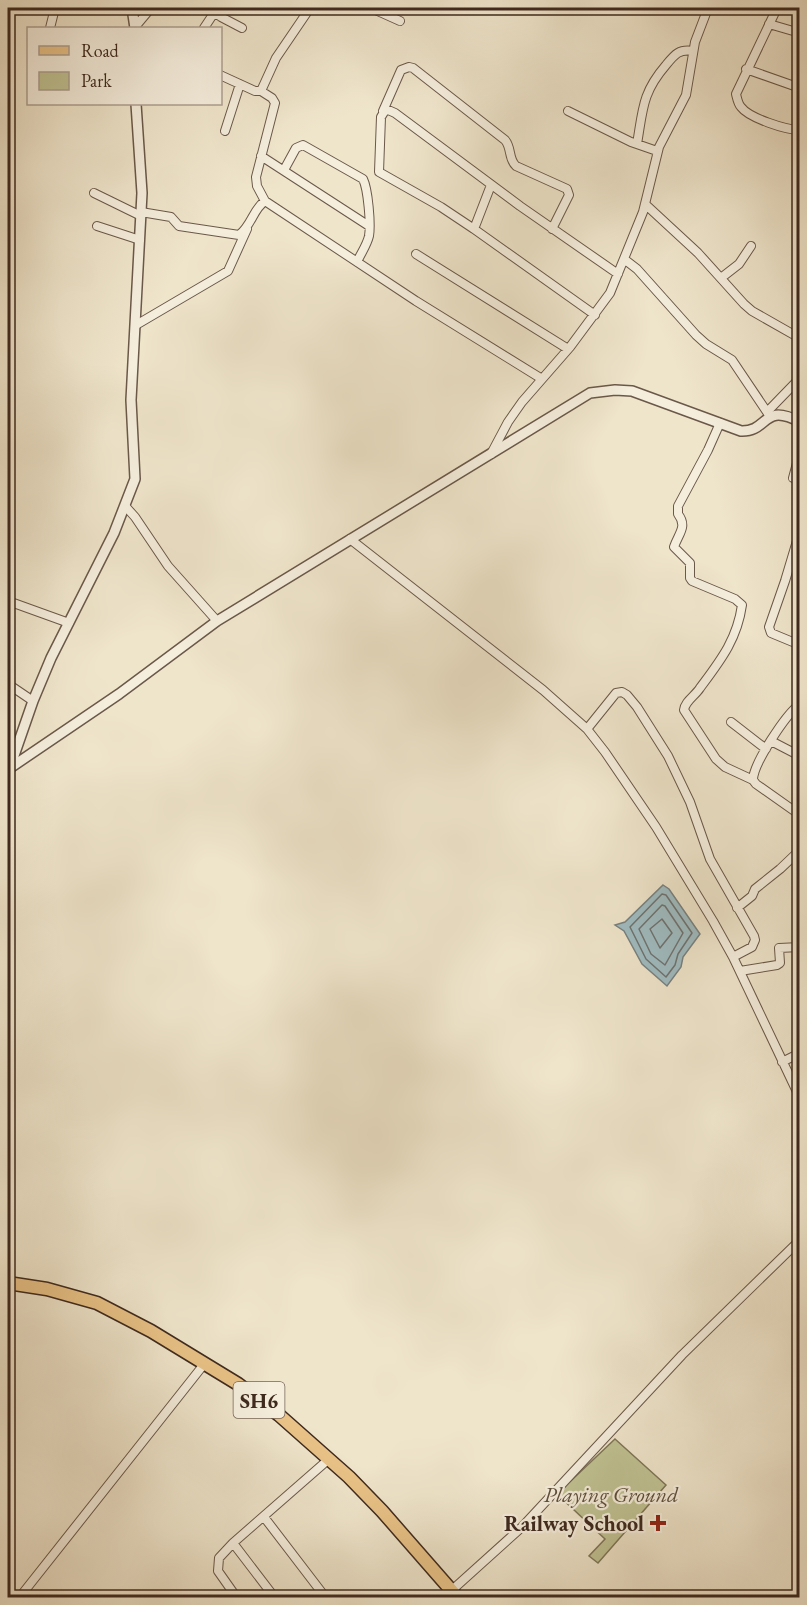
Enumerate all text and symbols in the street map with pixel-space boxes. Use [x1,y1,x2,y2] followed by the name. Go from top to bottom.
[27,27,222,105] legend
[81,39,120,62] text: Road
[81,69,112,92] text: Park
[234,1382,284,1418] road number: SH6
[544,1480,679,1509] park label: Playing Ground
[504,1509,644,1538] place label: Railway School
[649,1514,667,1532] marker: Railway School

